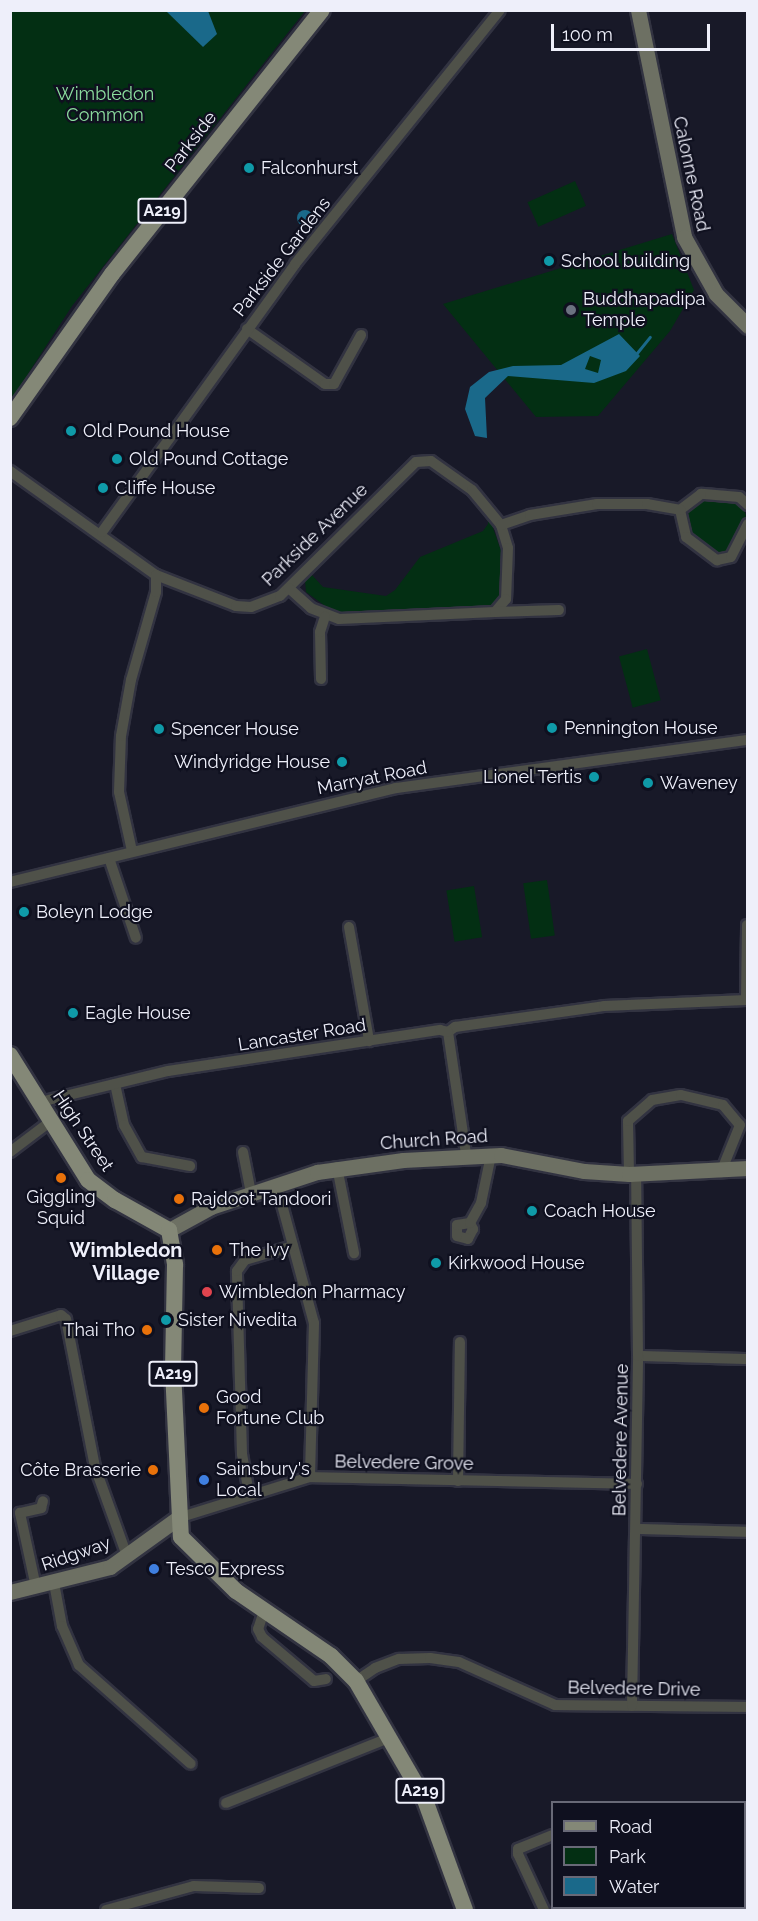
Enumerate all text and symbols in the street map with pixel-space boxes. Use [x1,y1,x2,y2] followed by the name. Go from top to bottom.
[554,12,713,50] scale bar
[562,24,613,45] text: 100 m
[56,84,154,127] park label: Wimbledon Common
[161,107,221,177] street label: Parkside
[668,114,714,234] street label: Calonne Road
[261,157,358,179] place label: Falconhurst
[242,161,256,175] marker: Falconhurst
[229,193,335,321] street label: Parkside Gardens
[136,198,188,224] road number: A219
[561,250,691,272] place label: School building
[542,254,556,268] marker: School building
[583,289,705,332] place label: Buddhapadipa Temple
[564,303,578,317] marker: Buddhapadipa Temple
[83,420,230,442] place label: Old Pound House
[64,424,78,438] marker: Old Pound House
[129,448,288,470] place label: Old Pound Cottage
[110,452,124,466] marker: Old Pound Cottage
[115,477,215,499] place label: Cliffe House
[258,479,372,591] street label: Parkside Avenue
[96,481,110,495] marker: Cliffe House
[564,717,718,739] place label: Pennington House
[171,718,299,740] place label: Spencer House
[545,721,559,735] marker: Pennington House
[152,722,166,736] marker: Spencer House
[174,751,330,773] place label: Windyridge House
[335,755,349,769] marker: Windyridge House
[315,757,429,799] street label: Marryat Road
[482,766,582,788] place label: Lionel Tertis
[587,770,601,784] marker: Lionel Tertis
[660,772,738,794] place label: Waveney
[641,776,655,790] marker: Waveney
[36,901,153,923] place label: Boleyn Lodge
[17,905,31,919] marker: Boleyn Lodge
[85,1002,191,1024] place label: Eagle House
[66,1006,80,1020] marker: Eagle House
[236,1014,368,1056] street label: Lancaster Road
[48,1086,118,1176] street label: High Street
[380,1125,488,1155] street label: Church Road
[54,1171,68,1185] marker: Giggling Squid
[26,1187,96,1230] place label: Giggling Squid
[191,1188,332,1210] place label: Rajdoot Tandoori
[172,1192,186,1206] marker: Rajdoot Tandoori
[544,1200,656,1222] place label: Coach House
[525,1204,539,1218] marker: Coach House
[70,1238,182,1285] district label: Wimbledon Village
[229,1239,289,1261] place label: The Ivy
[210,1243,224,1257] marker: The Ivy
[448,1252,585,1274] place label: Kirkwood House
[429,1256,443,1270] marker: Kirkwood House
[219,1281,406,1303] place label: Wimbledon Pharmacy
[200,1285,214,1299] marker: Wimbledon Pharmacy
[178,1309,298,1331] place label: Sister Nivedita
[159,1313,173,1327] marker: Sister Nivedita
[63,1319,135,1341] place label: Thai Tho
[140,1323,154,1337] marker: Thai Tho
[148,1361,198,1387] road number: A219
[609,1363,633,1517] street label: Belvedere Avenue
[216,1387,324,1430] place label: Good Fortune Club
[197,1401,211,1415] marker: Good Fortune Club
[334,1451,474,1475] street label: Belvedere Grove
[20,1459,141,1481] place label: Côte Brasserie
[216,1459,310,1502] place label: Sainsbury's Local
[146,1463,160,1477] marker: Côte Brasserie
[197,1473,211,1487] marker: Sainsbury's Local
[39,1532,113,1576] street label: Ridgway
[166,1558,284,1580] place label: Tesco Express
[147,1562,161,1576] marker: Tesco Express
[567,1677,701,1701] street label: Belvedere Drive
[394,1778,446,1804] road number: A219
[551,1801,746,1909] legend
[609,1816,652,1837] text: Road
[609,1846,646,1867] text: Park
[609,1876,659,1897] text: Water

